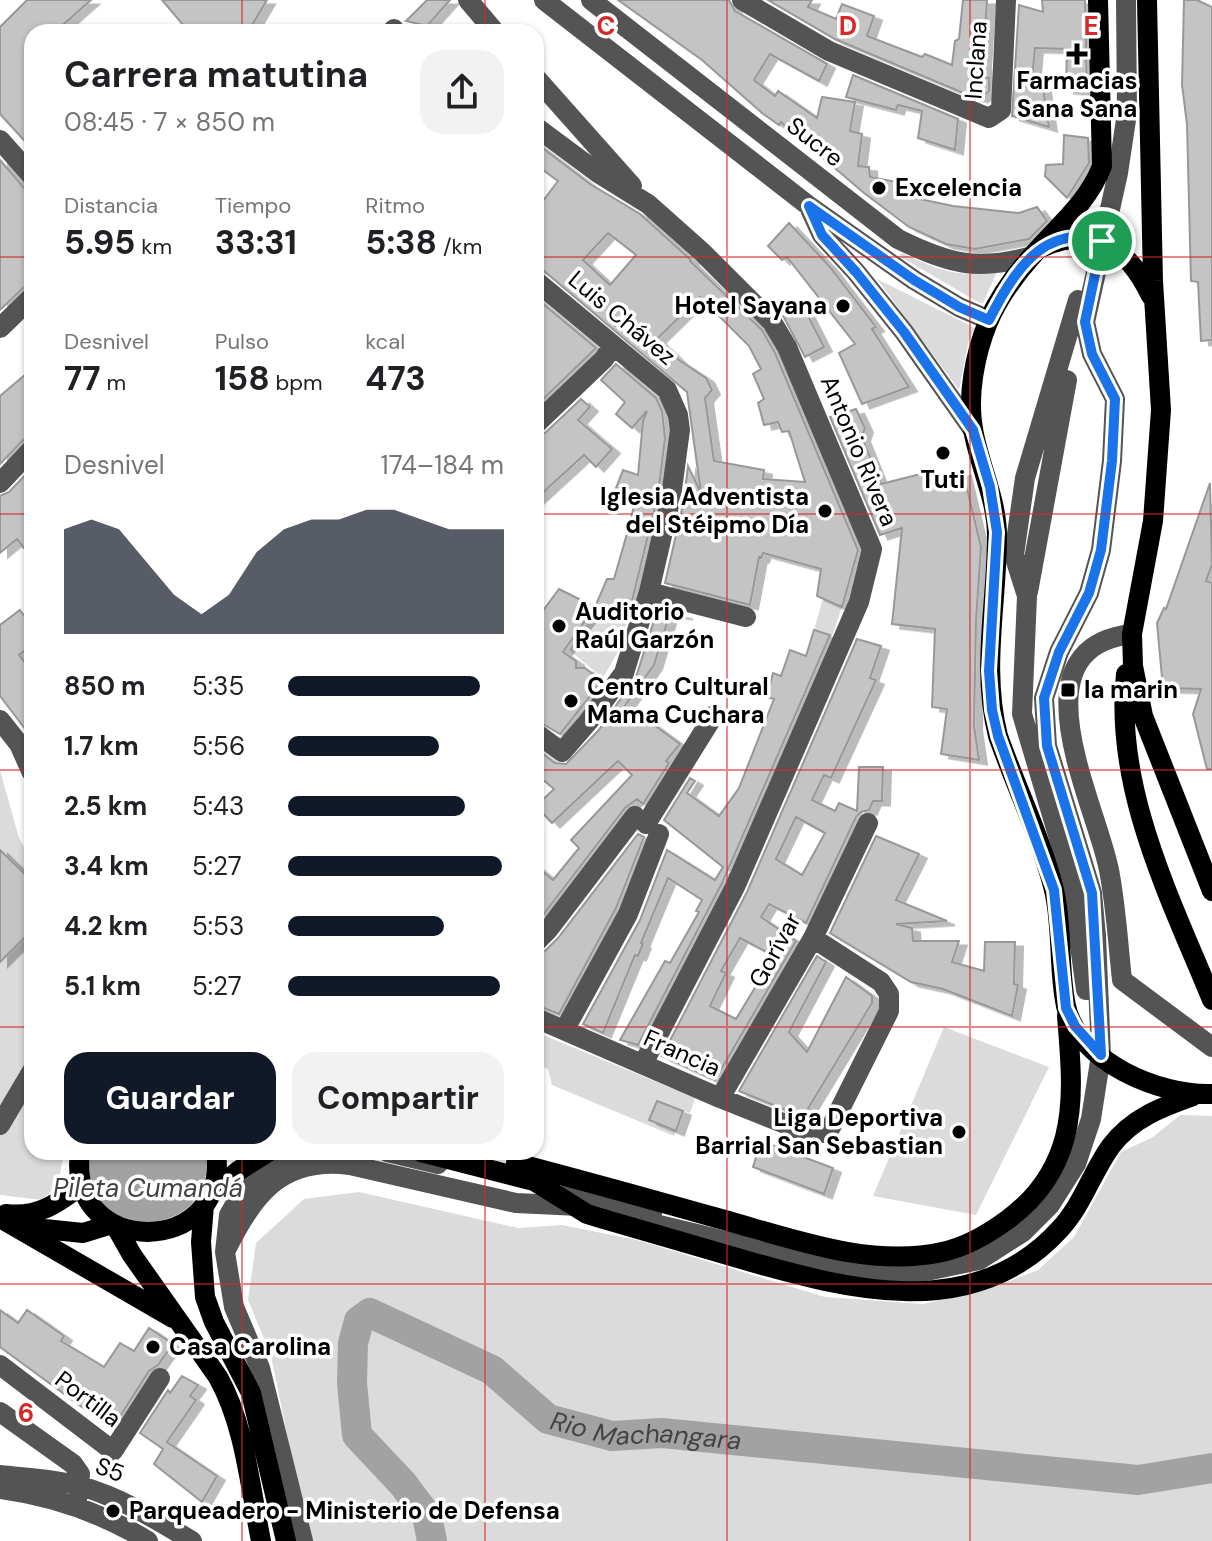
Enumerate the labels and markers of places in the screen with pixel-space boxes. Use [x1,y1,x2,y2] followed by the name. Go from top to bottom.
[1068,45,1086,63] marker: Farmacias Sana Sana
[1017,65,1137,124] place label: Farmacias Sana Sana
[895,172,1022,203] place label: Excelencia
[870,179,888,197] marker: Excelencia
[1068,207,1136,275] pin
[675,290,827,321] place label: Hotel Sayana
[834,297,852,315] marker: Hotel Sayana
[934,444,952,462] marker: Tuti
[921,464,965,495] place label: Tuti
[600,481,809,540] place label: Iglesia Adventista del Stéipmo Día
[816,502,834,520] marker: Iglesia Adventista del Stéipmo Día
[575,596,714,655] place label: Auditorio Raúl Garzón
[550,617,568,635] marker: Auditorio Raúl Garzón
[587,671,769,730] place label: Centro Cultural Mama Cuchara
[1084,674,1178,705] place label: la marin
[1059,681,1077,699] marker: la marin
[562,692,580,710] marker: Centro Cultural Mama Cuchara
[695,1102,943,1161] place label: Liga Deportiva Barrial San Sebastian
[950,1123,968,1141] marker: Liga Deportiva Barrial San Sebastian
[169,1331,331,1362] place label: Casa Carolina
[144,1338,162,1356] marker: Casa Carolina
[129,1495,560,1526] place label: Parqueadero - Ministerio de Defensa
[104,1502,122,1520] marker: Parqueadero - Ministerio de Defensa

